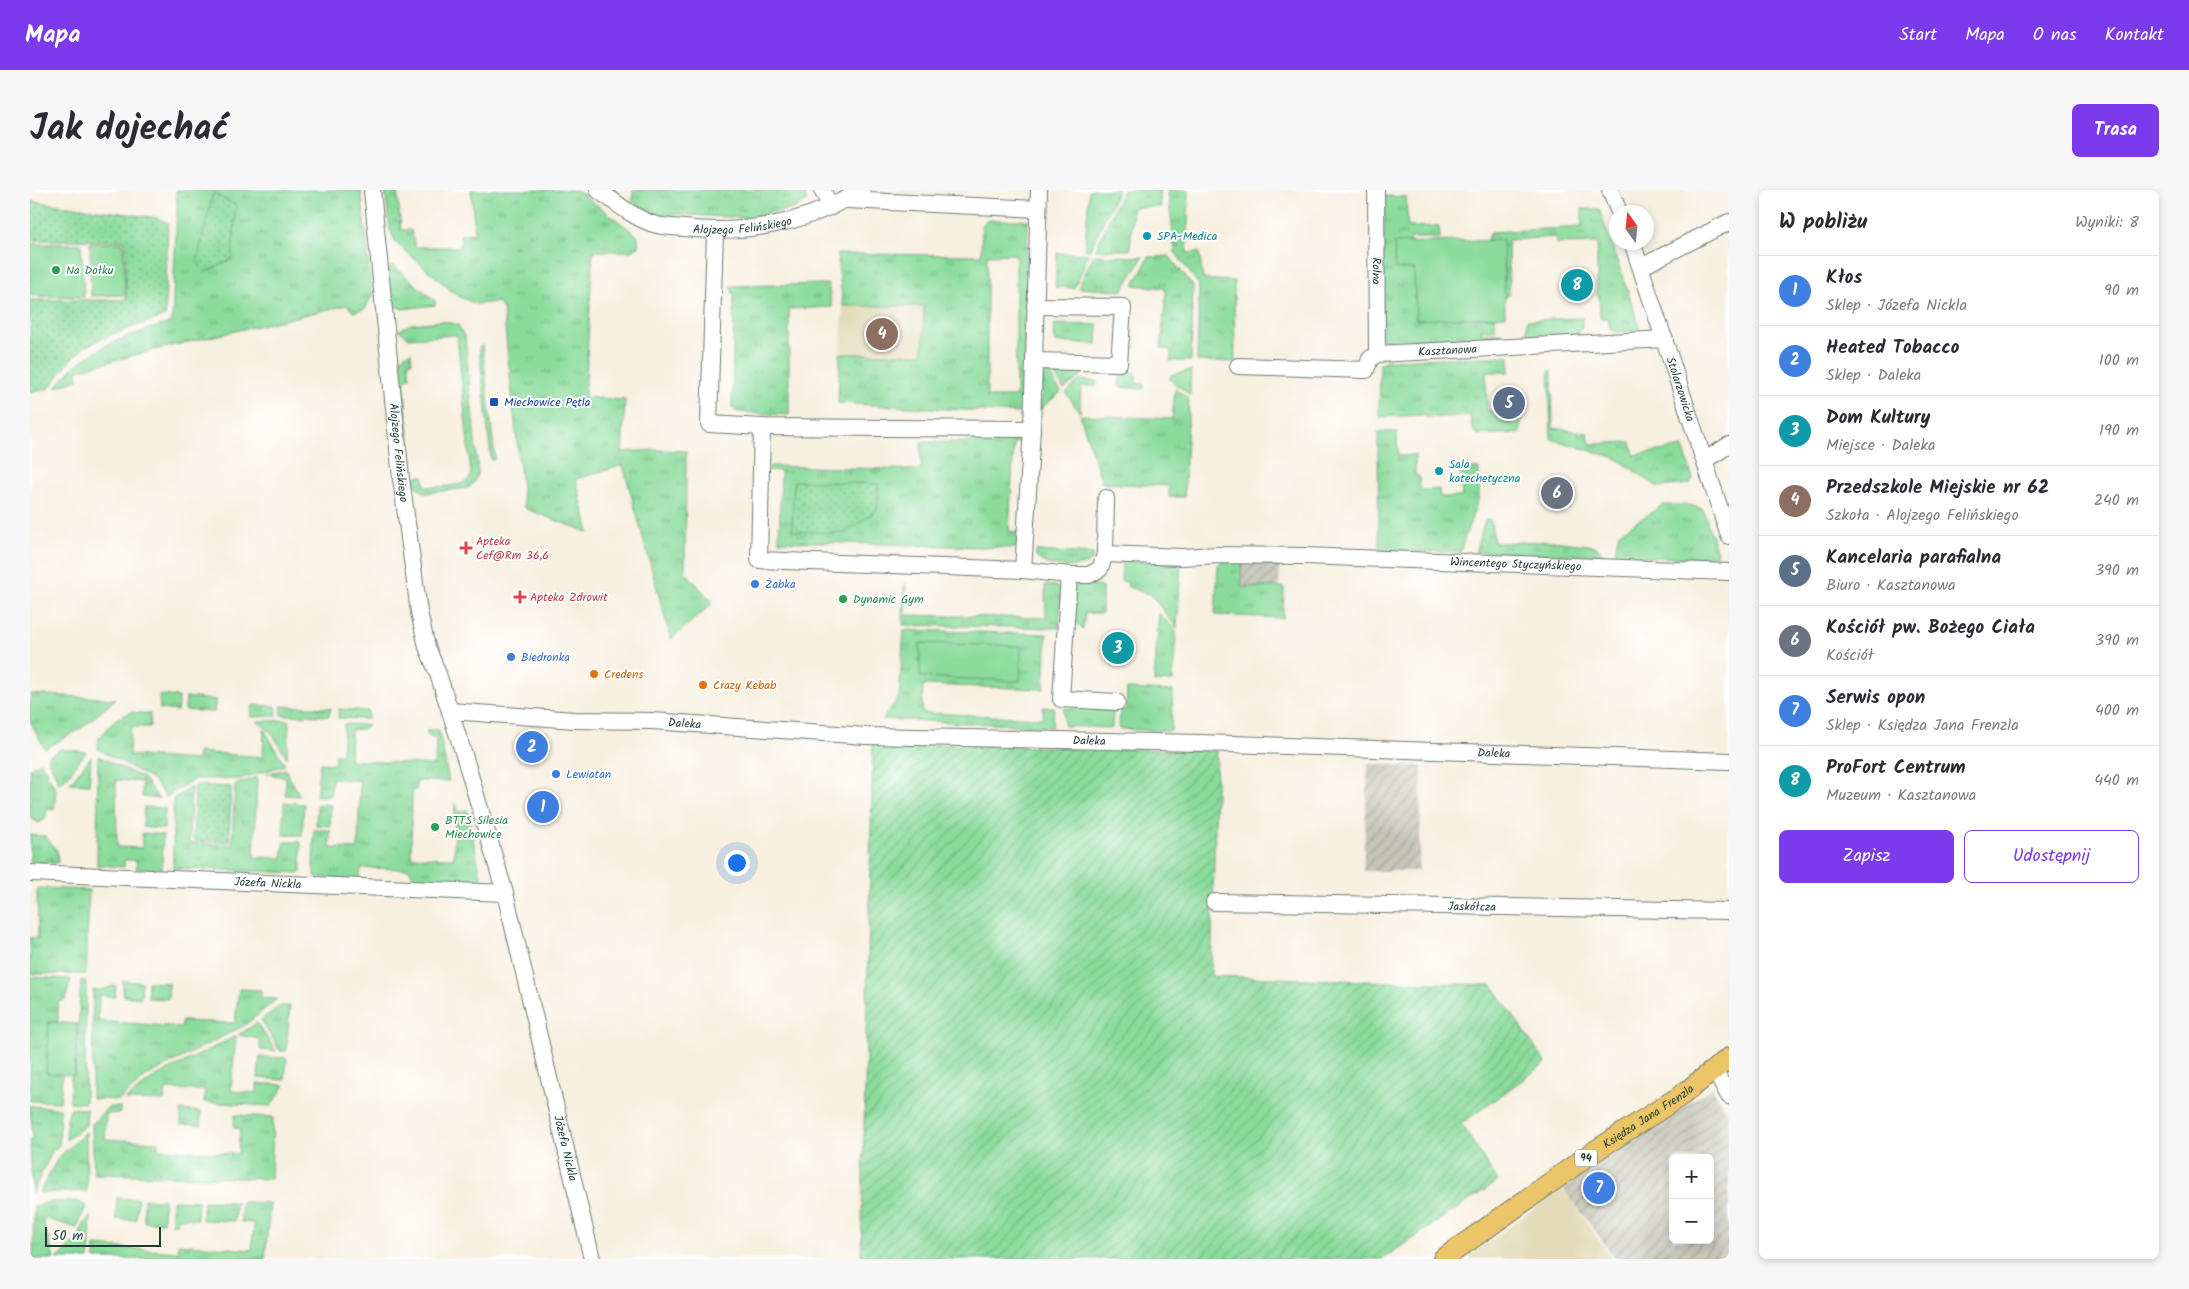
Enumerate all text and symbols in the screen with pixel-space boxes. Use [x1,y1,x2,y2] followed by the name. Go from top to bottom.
[25,16,81,55] text: Mapa
[1899,21,1937,50] text: Start
[1965,21,2005,50] text: Mapa
[2033,21,2077,50] text: O nas
[2105,21,2164,50] text: Kontakt
[30,102,229,158] text: Jak dojechać
[2072,104,2159,157] button: Trasa
[1609,205,1654,250] north arrow
[1779,206,1867,239] text: W pobliżu
[2075,210,2139,235] text: Wyniki: 8
[692,211,794,239] street label: Alojzego Felińskiego
[1157,227,1218,246] place label: SPA-Medica
[1141,230,1153,242] marker: SPA-Medica
[1367,257,1386,285] street label: Rolna
[66,261,114,280] place label: Na Dołku
[1826,263,1862,293] text: Kłos
[50,264,62,276] marker: Na Dołku
[1561,266,1593,304] pin: 8
[1793,278,1797,303] text: 1
[2104,278,2139,303] text: 90 m
[1826,293,1967,318] text: Sklep · Józefa Nickla
[866,315,898,353] pin: 4
[1826,333,1959,363] text: Heated Tobacco
[1418,339,1478,361] street label: Kasztanowa
[1790,348,1800,373] text: 2
[2099,348,2139,373] text: 100 m
[1661,354,1700,424] street label: Stolarzowicka
[1826,363,1921,388] text: Sklep · Daleka
[1493,384,1525,422] pin: 5
[504,393,591,412] place label: Miechowice Pętla
[488,396,500,408] marker: Miechowice Pętla
[384,402,414,503] street label: Alojzego Felińskiego
[1826,403,1930,433] text: Dom Kultury
[1791,418,1799,443] text: 3
[2099,418,2139,443] text: 190 m
[1826,433,1935,458] text: Miejsce · Daleka
[1449,455,1521,488] place label: Sala katechetyczna
[1433,465,1445,477] marker: Sala katechetyczna
[1826,473,2049,503] text: Przedszkole Miejskie nr 62
[1541,474,1573,512] pin: 6
[1791,488,1799,513] text: 4
[2094,488,2139,513] text: 240 m
[1826,503,2019,528] text: Szkoła · Alojzego Felińskiego
[476,532,549,565] place label: Apteka Cef@Rm 36,6
[460,542,472,554] marker: Apteka Cef@Rm 36,6
[1826,543,2001,573] text: Kancelaria parafialna
[1450,552,1582,576] street label: Wincentego Styczyńskiego
[1791,558,1799,583] text: 5
[2095,558,2139,583] text: 390 m
[1826,573,1955,598] text: Biuro · Kasztanowa
[765,575,796,594] place label: Żabka
[749,578,761,590] marker: Żabka
[530,588,608,607] place label: Apteka Zdrowit
[853,590,924,609] place label: Dynamic Gym
[514,591,526,603] marker: Apteka Zdrowit
[837,593,849,605] marker: Dynamic Gym
[1826,613,2035,643] text: Kościół pw. Bożego Ciała
[1791,628,1799,653] text: 6
[2095,628,2139,653] text: 390 m
[1102,629,1134,667] pin: 3
[1826,643,1873,668] text: Kościół
[521,648,570,667] place label: Biedronka
[505,651,517,663] marker: Biedronka
[604,665,643,684] place label: Credens
[588,668,600,680] marker: Credens
[713,676,777,695] place label: Crazy Kebab
[697,679,709,691] marker: Crazy Kebab
[1826,683,1925,713] text: Serwis opon
[1791,698,1799,723] text: 7
[2095,698,2139,723] text: 400 m
[667,713,702,734] street label: Daleka
[1826,713,2019,738] text: Sklep · Księdza Jana Frenzla
[516,728,548,766] pin: 2
[1072,731,1106,751] street label: Daleka
[1477,743,1511,763] street label: Daleka
[1826,753,1965,783] text: ProFort Centrum
[566,765,611,784] place label: Lewiatan
[550,768,562,780] marker: Lewiatan
[1790,768,1800,793] text: 8
[2094,768,2139,793] text: 440 m
[1826,783,1976,808] text: Muzeum · Kasztanowa
[527,788,559,826] pin: 1
[445,811,508,844] place label: BTTS Silesia Miechowice
[429,821,441,833] marker: BTTS Silesia Miechowice
[1779,830,1954,883] button: Zapisz
[1964,830,2139,883] button: Udostępnij
[724,850,750,876] your location
[234,872,302,894] street label: Józefa Nickla
[1448,897,1497,916] street label: Jaskółcza
[1599,1079,1698,1153] street label: Księdza Jana Frenzla
[549,1113,583,1183] street label: Józefa Nickla
[1575,1150,1597,1166] road number: 94
[1669,1154,1714,1244] map controls
[1669,1154,1714,1199] button: +
[1583,1169,1615,1207] pin: 7
[1669,1199,1714,1244] button: −
[45,1224,161,1247] scale bar
[52,1225,83,1247] text: 50 m

